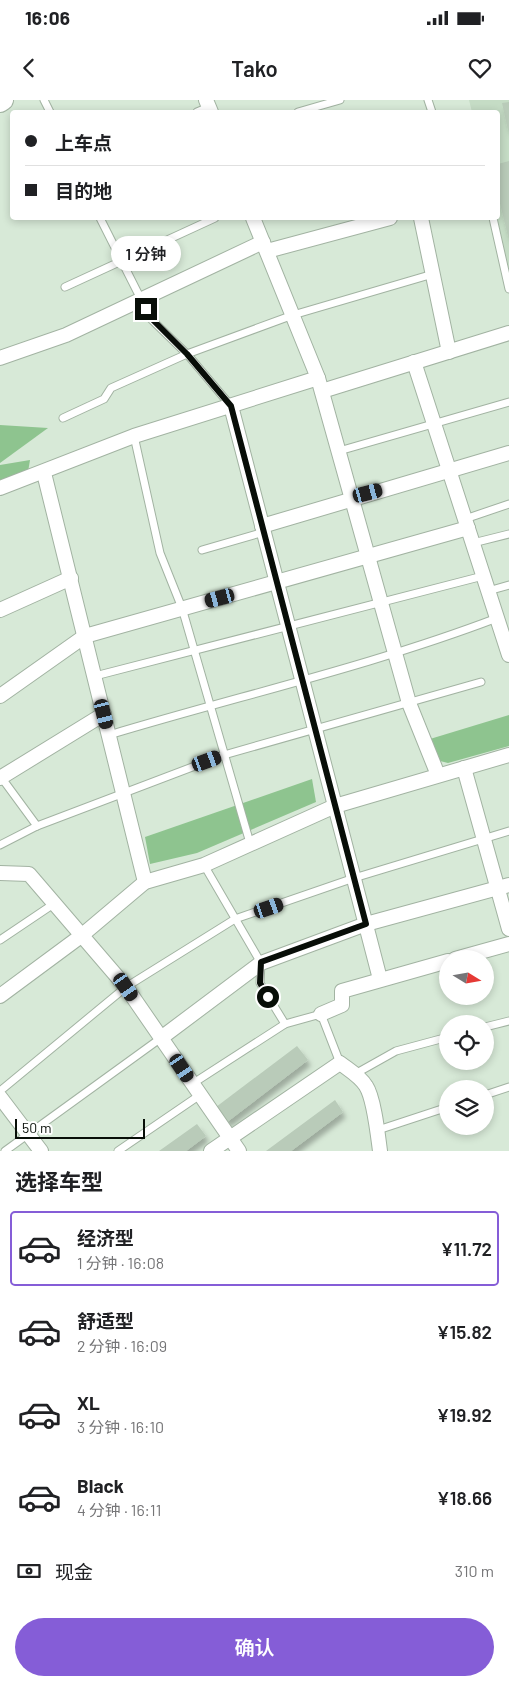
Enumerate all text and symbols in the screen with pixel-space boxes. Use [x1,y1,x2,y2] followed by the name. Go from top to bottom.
[25,6,70,29] text: 16:06
[15,54,43,82] icon: back
[466,54,494,82] icon: heart
[231,55,278,81] text: Tako
[55,131,112,154] text: 上车点
[55,179,112,202] text: 目的地
[111,236,181,272] callout: 1 分钟
[126,244,166,263] text: 1 分钟
[135,298,157,320] route end
[351,482,384,504] car
[203,587,236,609] car
[93,698,114,730] car
[190,749,223,773] car
[252,896,285,920] car
[439,950,494,1005] north arrow
[439,950,494,1135] map controls
[111,970,140,1004] car
[257,986,279,1008] route start
[439,1015,494,1070] button: locate
[167,1051,196,1085] car
[439,1080,494,1135] button: layers
[15,1116,145,1139] scale bar
[22,1119,51,1136] text: 50 m
[15,1168,103,1194] text: 选择车型
[17,1226,62,1271] icon: car
[77,1226,134,1249] text: 经济型
[440,1237,492,1260] text: ¥11.72
[77,1253,164,1272] text: 1 分钟 · 16:08
[17,1309,62,1354] icon: car
[77,1309,134,1332] text: 舒适型
[436,1320,492,1343] text: ¥15.82
[77,1336,167,1355] text: 2 分钟 · 16:09
[77,1391,100,1414] text: XL
[17,1392,62,1437] icon: car
[437,1403,492,1426] text: ¥19.92
[77,1417,164,1436] text: 3 分钟 · 16:10
[77,1474,124,1497] text: Black
[17,1475,62,1520] icon: car
[437,1486,492,1509] text: ¥18.66
[77,1500,161,1519] text: 4 分钟 · 16:11
[15,1557,43,1585] icon: cash
[55,1560,93,1583] text: 现金
[455,1561,494,1580] text: 310 m
[15,1618,494,1676] button: 确认

